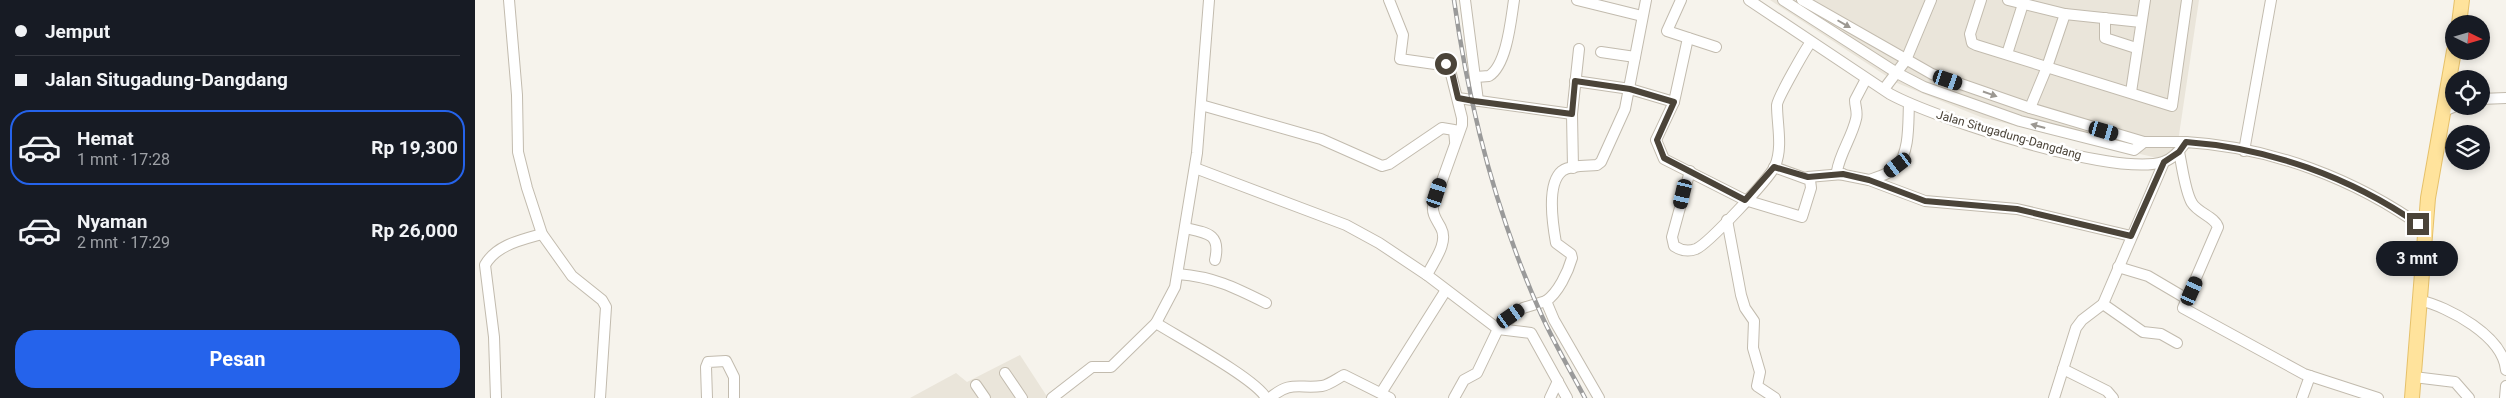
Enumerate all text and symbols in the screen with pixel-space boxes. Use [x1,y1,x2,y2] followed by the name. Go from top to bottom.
[2445,15,2490,60] north arrow
[2445,15,2490,170] map controls
[45,20,110,43] text: Jemput
[1837,20,1851,29] one-way arrow
[1435,53,1457,75] route start
[45,68,288,91] text: Jalan Situgadung-Dangdang
[1931,68,1964,92] car
[2445,70,2490,115] button: locate
[1983,90,1998,98] one-way arrow
[1935,108,2083,162] street label: Jalan Situgadung-Dangdang
[2087,120,2120,142] car
[2030,122,2045,130] one-way arrow
[17,125,62,170] icon: car
[2445,125,2490,170] button: layers
[77,127,134,150] text: Hemat
[371,136,458,159] text: Rp 19,300
[77,150,170,169] text: 1 mnt · 17:28
[1881,150,1914,180] car
[1425,176,1448,210] car
[1672,178,1693,210] car
[17,208,62,253] icon: car
[77,210,147,233] text: Nyaman
[2407,213,2429,235] route end
[371,219,458,242] text: Rp 26,000
[77,233,170,252] text: 2 mnt · 17:29
[2377,242,2459,276] callout: 3 mnt
[2396,249,2438,268] text: 3 mnt
[2179,274,2204,308] car
[1494,301,1527,331] car
[15,330,460,388] button: Pesan

